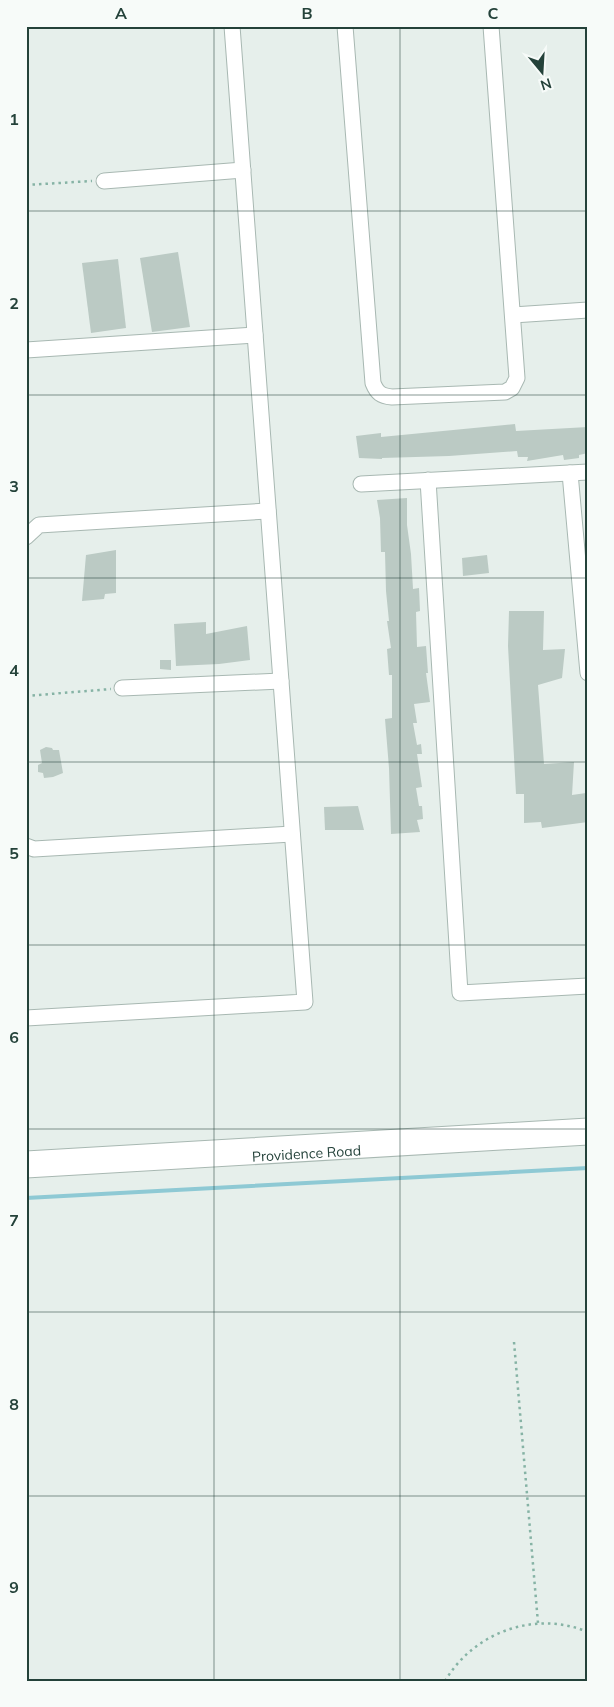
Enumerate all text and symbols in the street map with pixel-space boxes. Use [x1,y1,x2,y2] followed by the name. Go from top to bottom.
[115,3,127,23] text: A
[301,3,313,23] text: B
[488,3,499,23] text: C
[516,48,566,98] north arrow
[538,74,554,95] text: N
[9,109,19,129] text: 1
[9,293,19,313] text: 2
[9,476,19,496] text: 3
[9,660,19,680] text: 4
[9,843,19,863] text: 5
[9,1027,19,1047] text: 6
[251,1141,362,1166] street label: Providence Road
[9,1210,19,1230] text: 7
[9,1394,19,1414] text: 8
[9,1577,19,1597] text: 9

